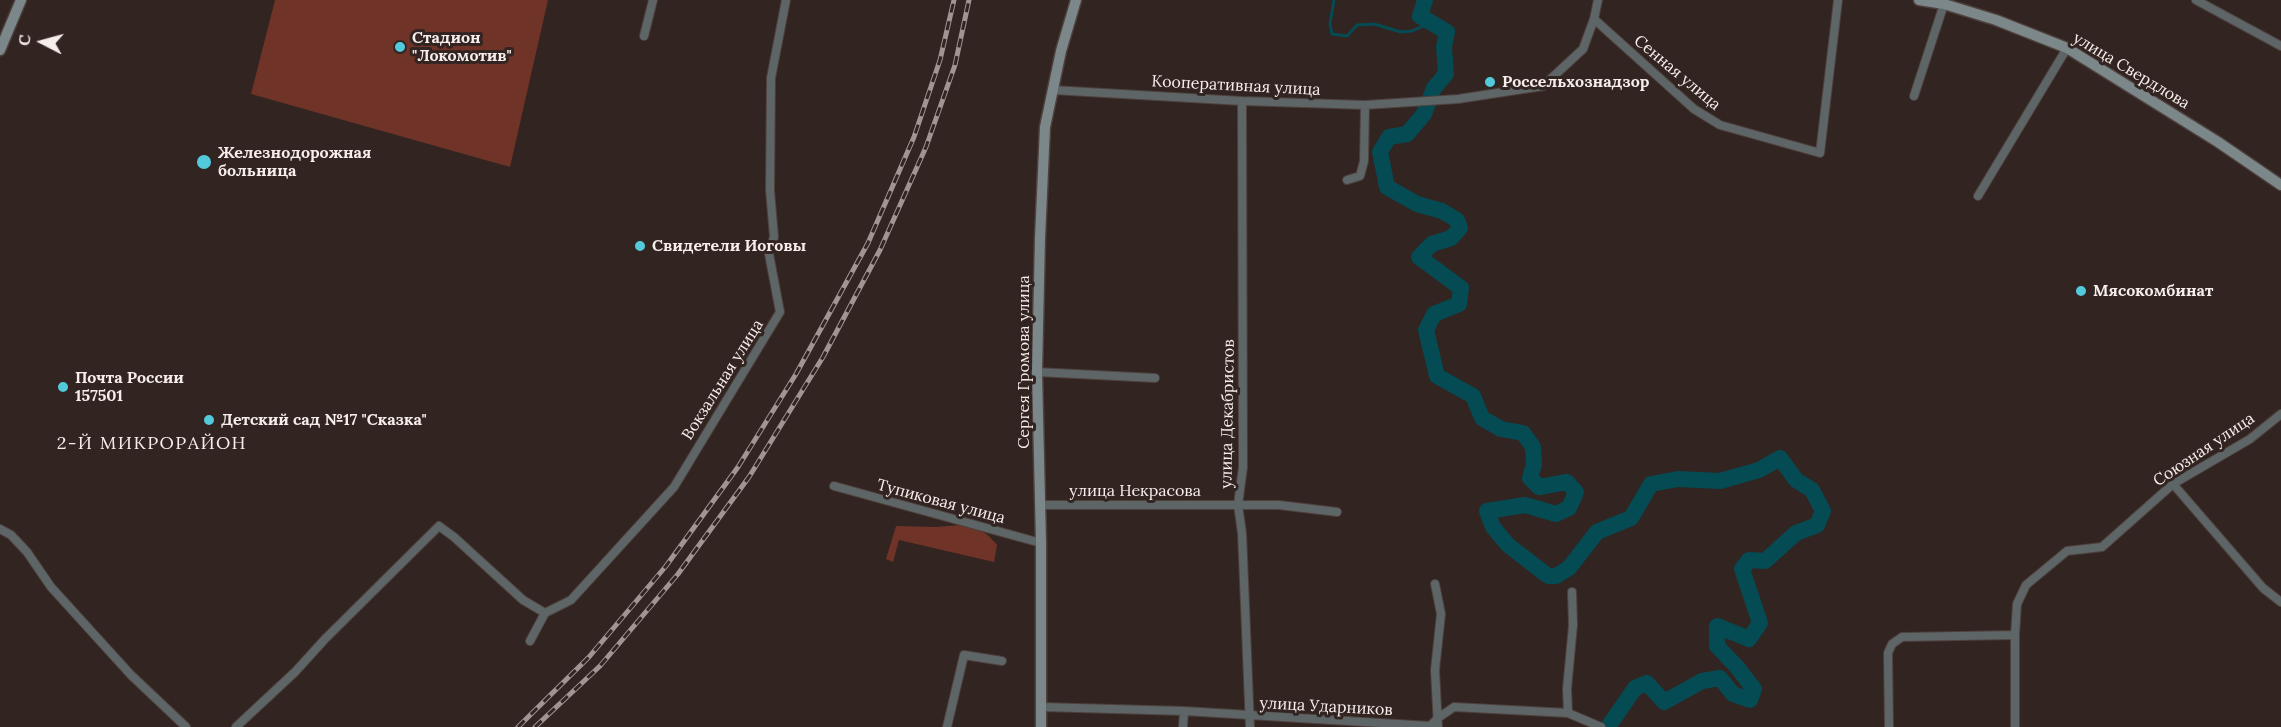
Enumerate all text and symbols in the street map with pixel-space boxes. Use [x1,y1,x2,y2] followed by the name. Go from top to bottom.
[12,12,72,72] north arrow
[412,28,512,66] place label: Стадион "Локомотив"
[2069,29,2193,113] street label: улица Свердлова
[1630,31,1724,115] street label: Сенная улица
[14,34,35,47] text: С
[393,40,407,54] marker: Стадион "Локомотив"
[1151,72,1321,100] street label: Кооперативная улица
[1502,72,1649,92] place label: Россельхознадзор
[1483,75,1497,89] marker: Россельхознадзор
[218,143,371,181] place label: Железнодорожная больница
[195,153,213,171] marker: Железнодорожная больница
[652,236,806,256] place label: Свидетели Иоговы
[633,239,647,253] marker: Свидетели Иоговы
[1014,275,1034,449] street label: Сергея Громова улица
[2093,281,2213,301] place label: Мясокомбинат
[2074,284,2088,298] marker: Мясокомбинат
[678,316,768,444] street label: Вокзальная улица
[1217,339,1239,489] street label: улица Декабристов
[75,368,184,406] place label: Почта России 157501
[56,380,70,394] marker: Почта России 157501
[2150,409,2258,491] street label: Союзная улица
[221,410,427,430] place label: Детский сад №17 "Сказка"
[202,413,216,427] marker: Детский сад №17 "Сказка"
[57,433,247,455] district label: 2-Й МИКРОРАЙОН
[875,476,1007,528] street label: Тупиковая улица
[1069,481,1201,501] street label: улица Некрасова
[1259,694,1393,720] street label: улица Ударников

